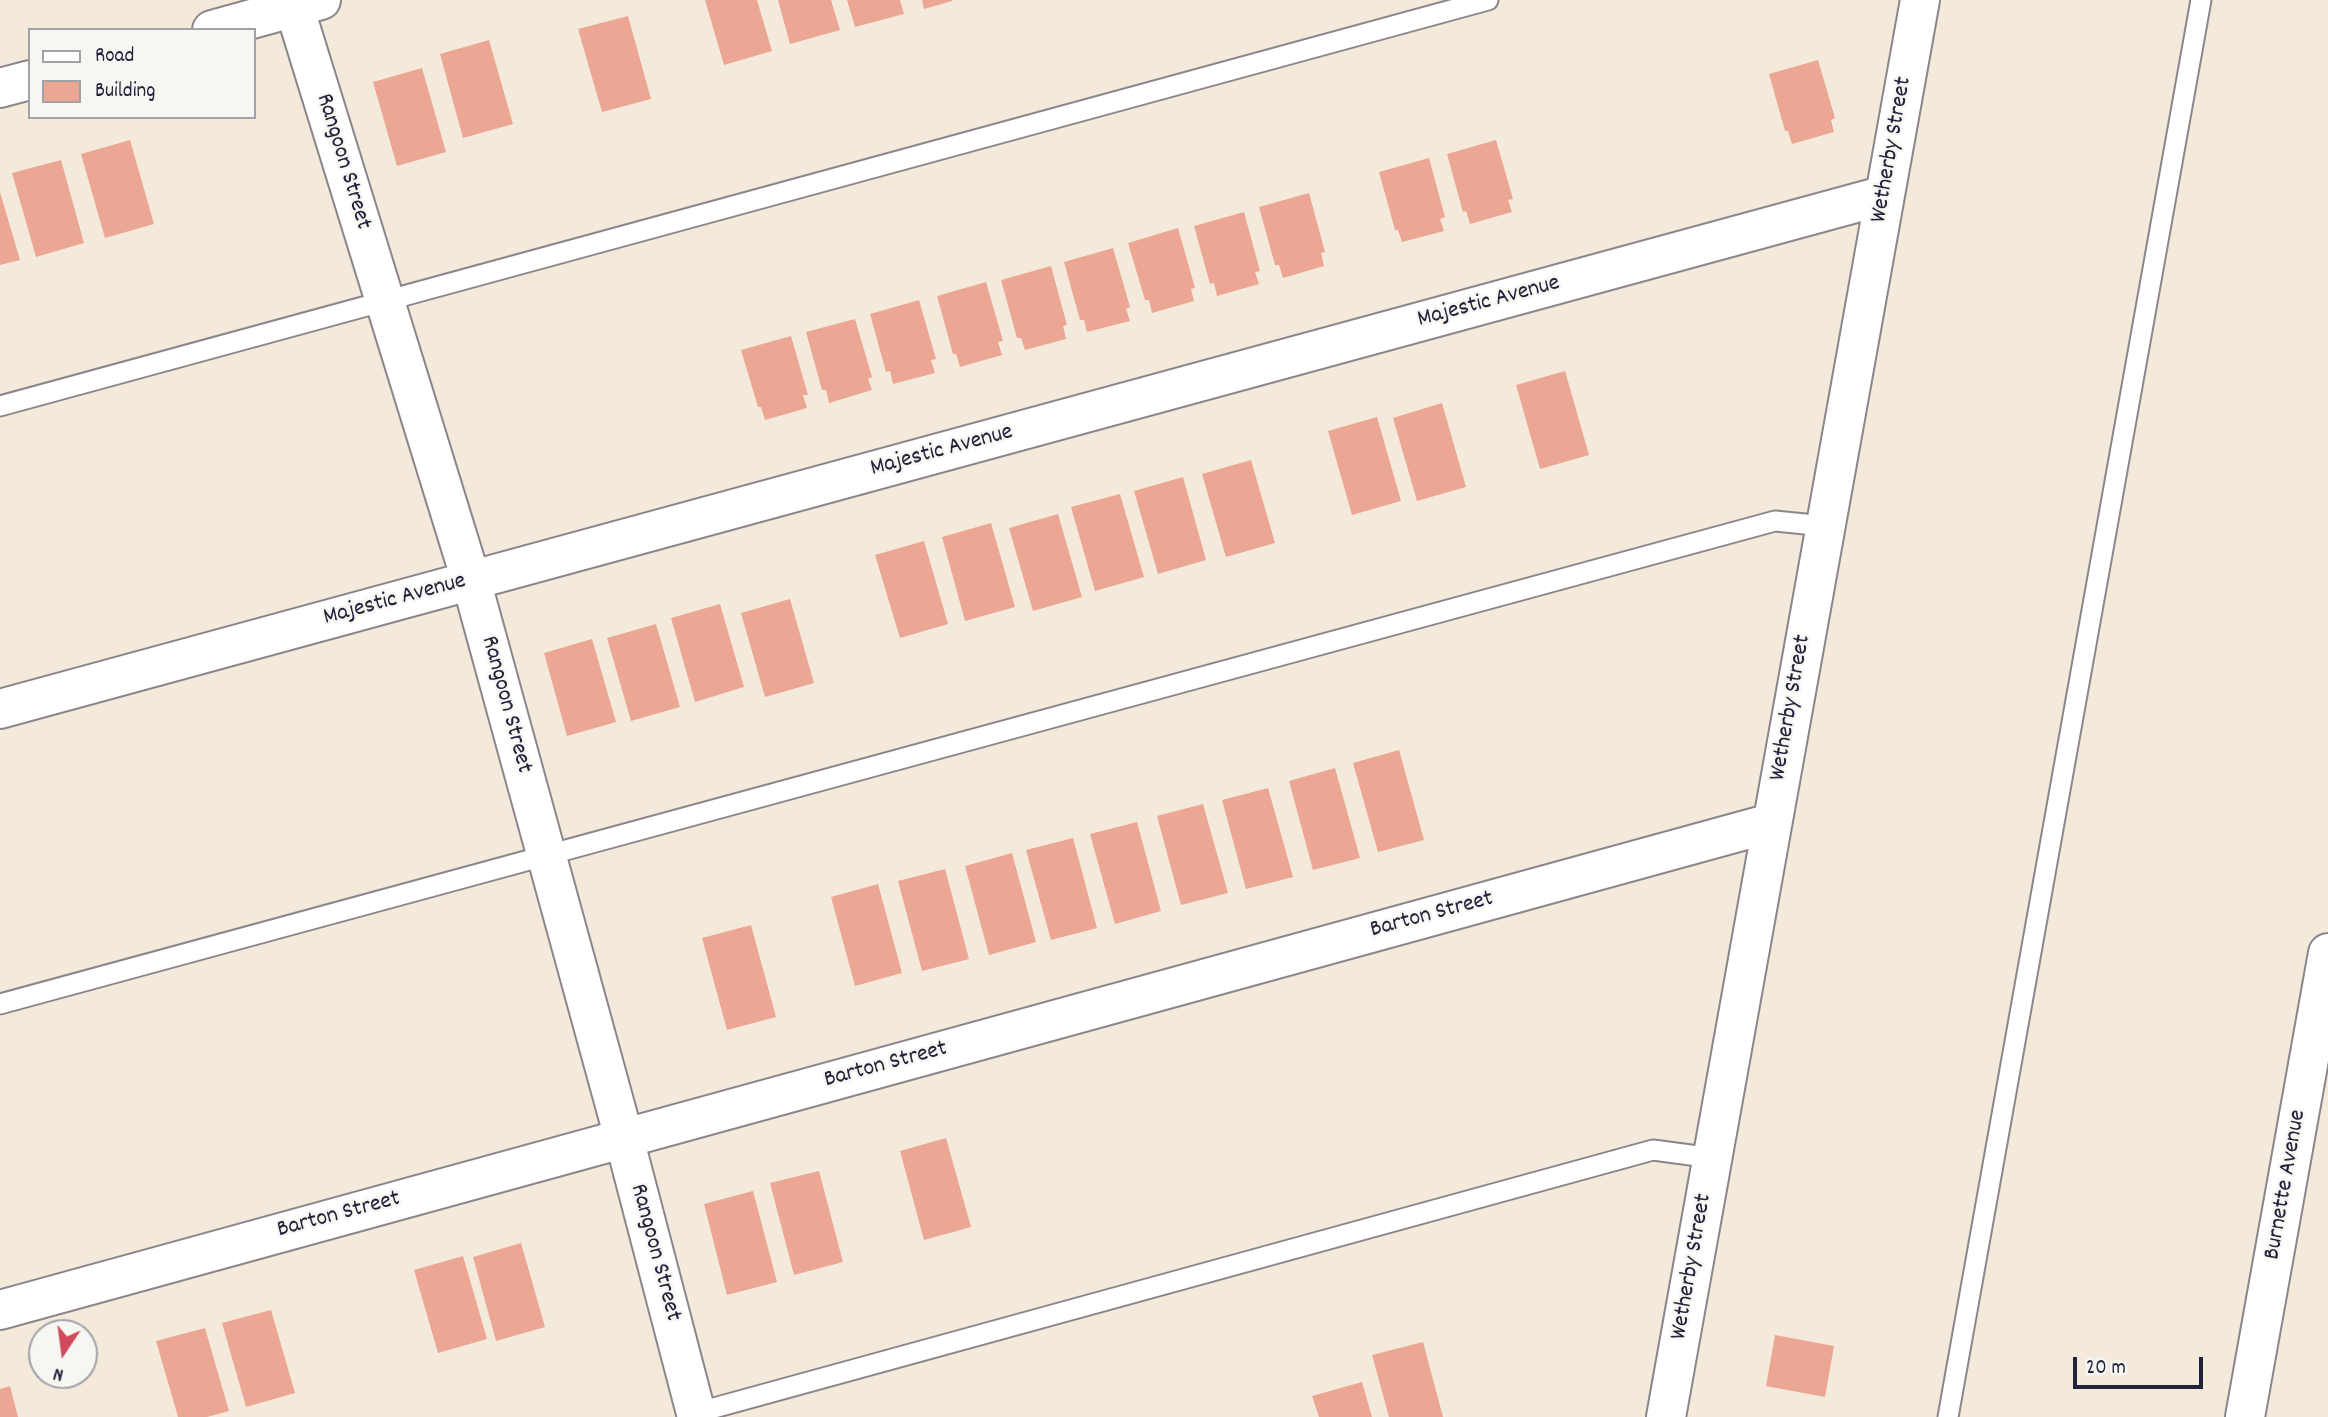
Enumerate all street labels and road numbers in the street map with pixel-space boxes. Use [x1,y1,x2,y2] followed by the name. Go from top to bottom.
[1866,75,1920,225] street label: Wetherby Street
[308,90,376,234] street label: Rangoon Street
[1415,270,1563,336] street label: Majestic Avenue
[868,419,1016,485] street label: Majestic Avenue
[321,568,469,634] street label: Majestic Avenue
[473,633,537,777] street label: Rangoon Street
[1765,633,1819,783] street label: Wetherby Street
[1367,886,1497,946] street label: Barton Street
[821,1036,951,1096] street label: Barton Street
[2260,1108,2314,1262] street label: Burnette Avenue
[622,1181,686,1325] street label: Rangoon Street
[274,1186,404,1246] street label: Barton Street
[1666,1192,1720,1342] street label: Wetherby Street

